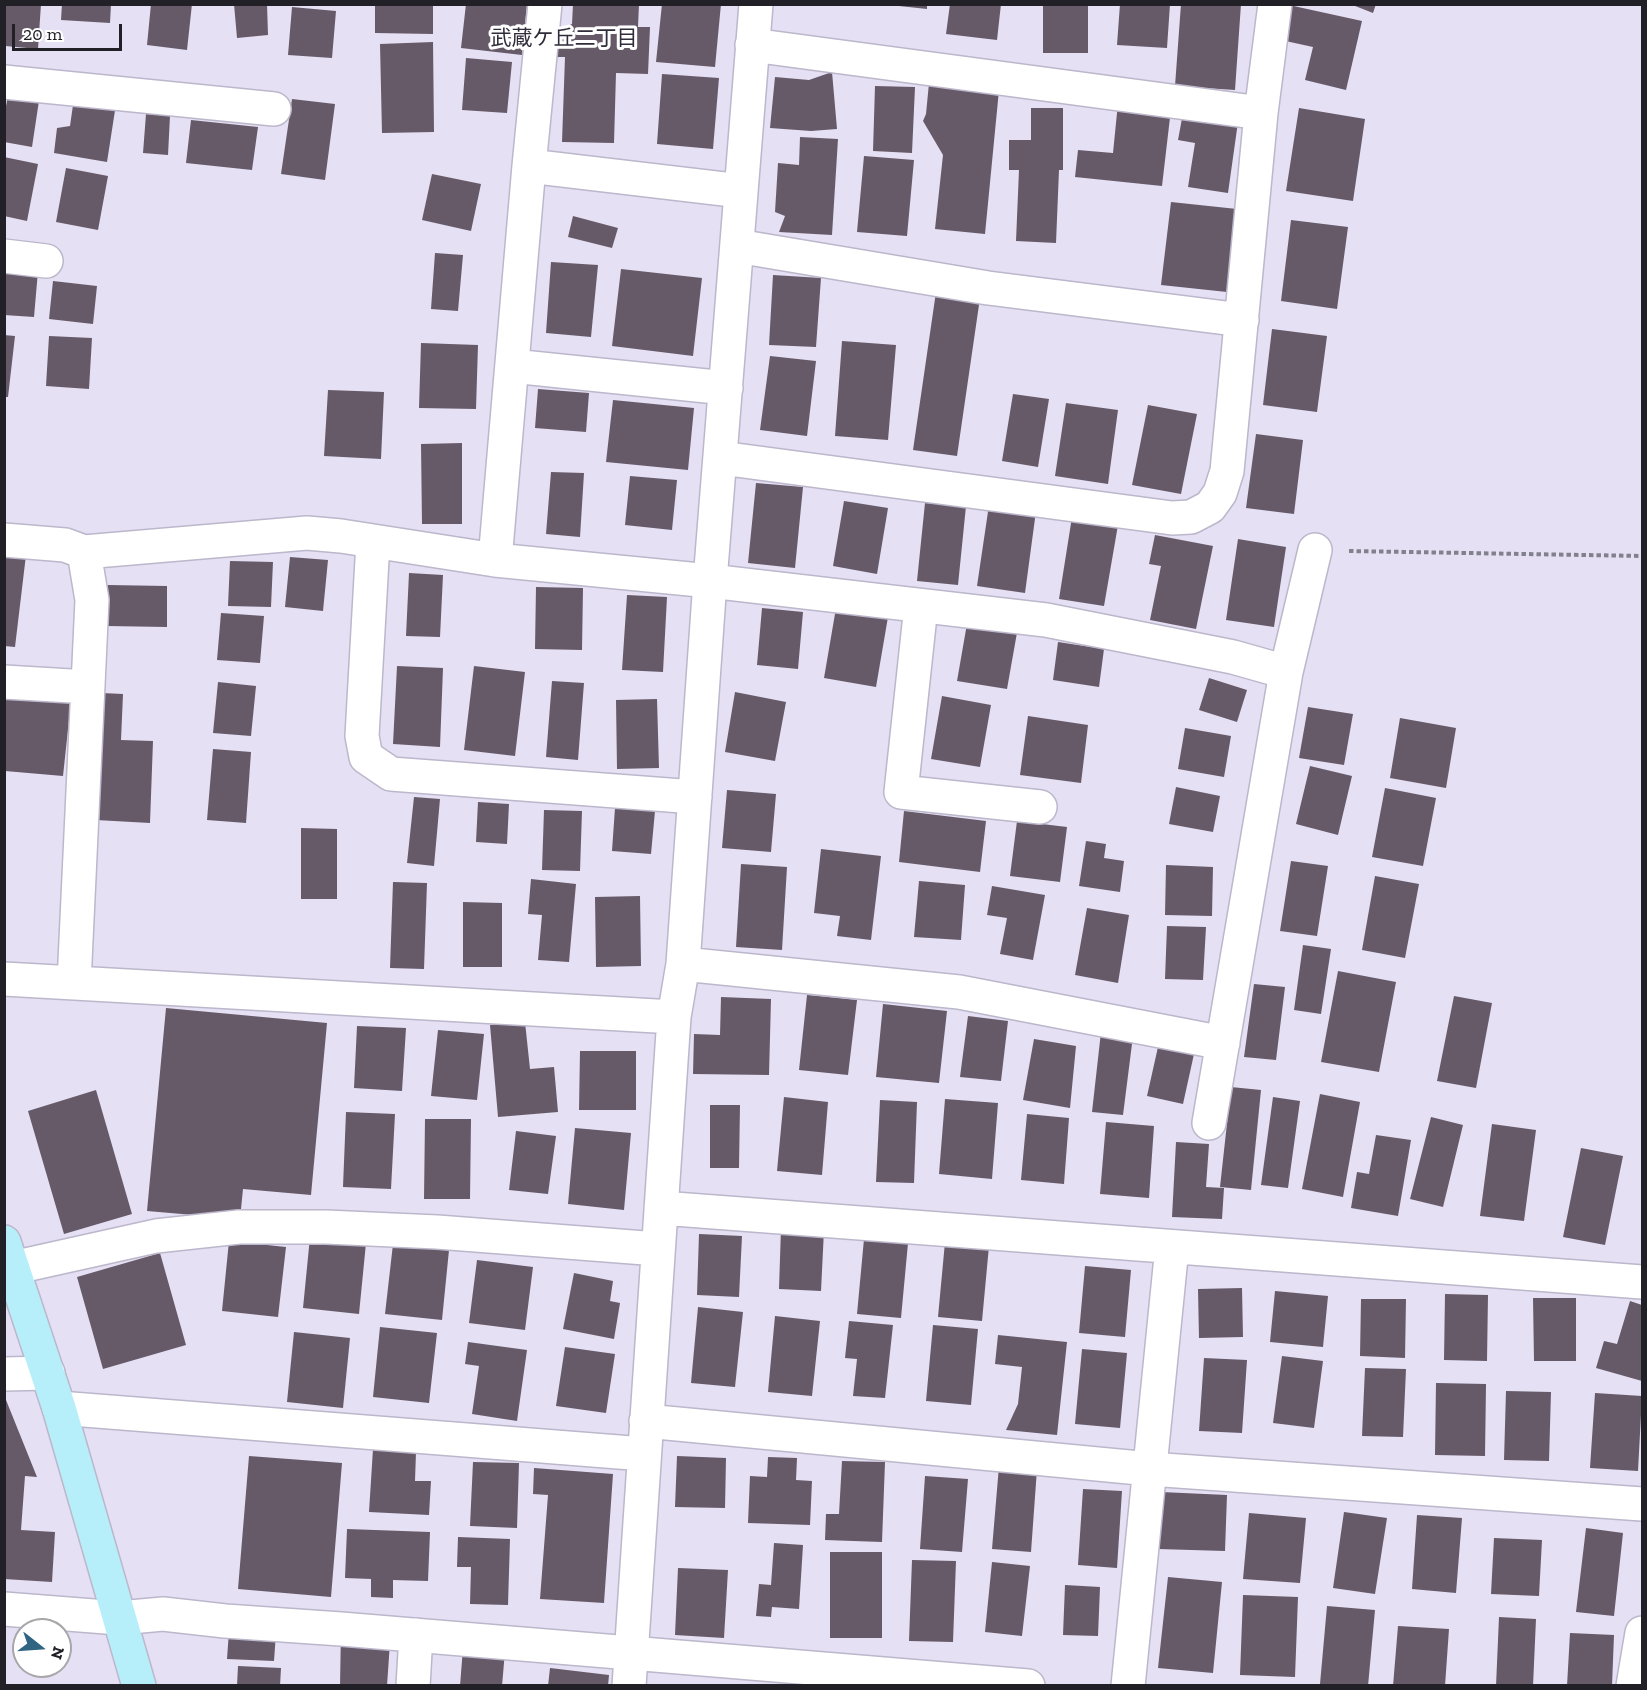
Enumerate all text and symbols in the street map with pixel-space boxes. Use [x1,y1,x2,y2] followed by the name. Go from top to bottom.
[15,12,124,50] scale bar
[23,23,62,45] text: 20 m
[491,26,637,52] district label: 武蔵ケ丘二丁目
[12,1618,72,1678] north arrow
[47,1644,69,1661] text: N

